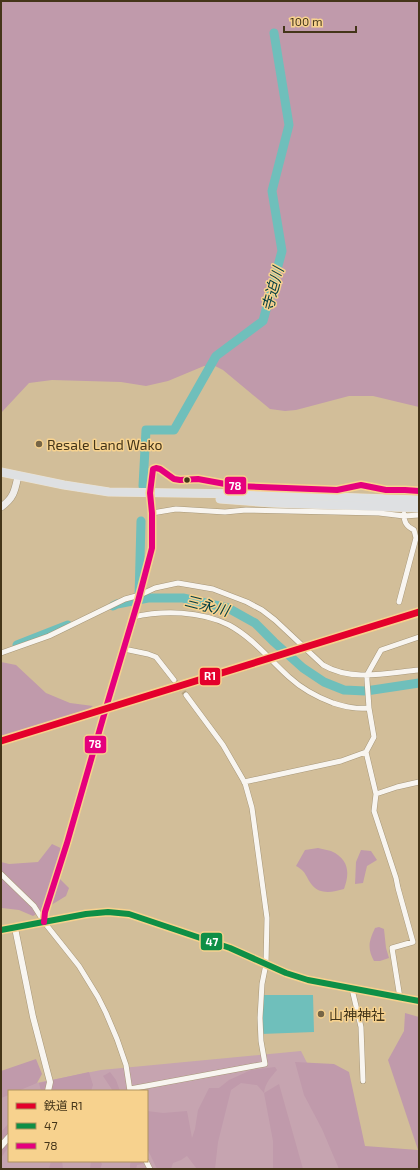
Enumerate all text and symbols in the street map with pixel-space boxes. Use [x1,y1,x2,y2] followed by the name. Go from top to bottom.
[284,8,356,34] scale bar
[290,14,322,28] text: 100 m
[257,263,287,313] water label: 寺迫川
[47,436,162,453] place label: Resale Land Wako
[34,439,44,449] marker: Resale Land Wako
[182,475,192,485] unlabelled marker
[224,476,247,495] line badge: 78
[229,479,241,492] text: 78
[183,591,233,620] water label: 三永川
[199,667,221,686] line badge: R1
[204,669,216,682] text: R1
[84,735,107,754] line badge: 78
[89,737,101,750] text: 78
[200,932,223,951] line badge: 47
[206,935,219,948] text: 47
[329,1006,385,1023] place label: 山神神社
[316,1009,326,1019] marker: 山神神社
[8,1090,148,1162] legend
[44,1098,83,1112] text: 鉄道 R1
[44,1118,58,1132] text: 47
[44,1138,57,1152] text: 78

